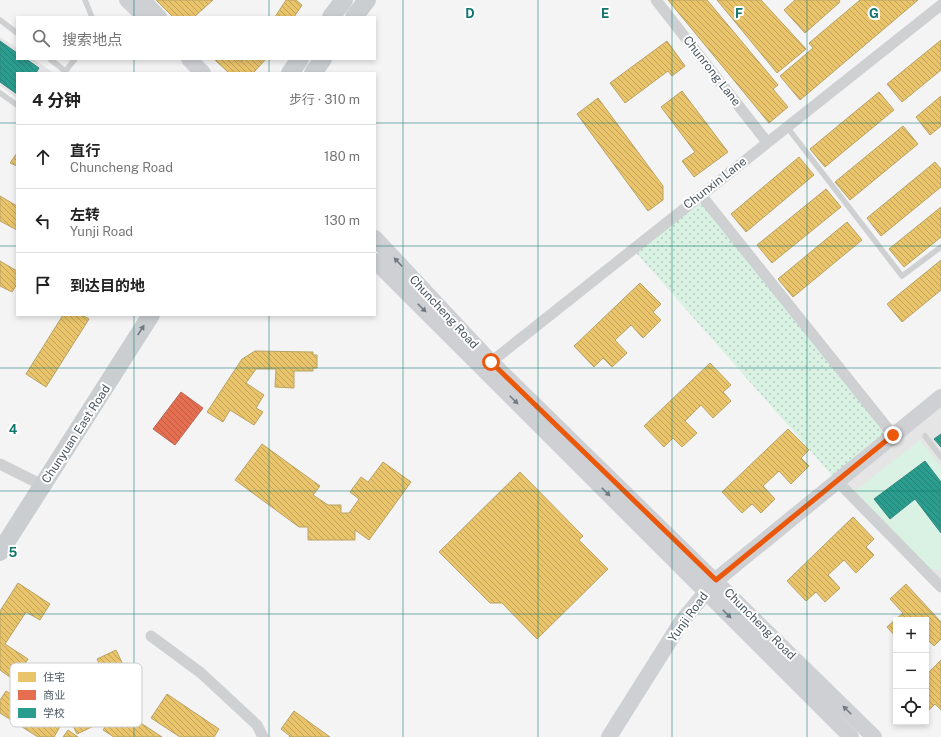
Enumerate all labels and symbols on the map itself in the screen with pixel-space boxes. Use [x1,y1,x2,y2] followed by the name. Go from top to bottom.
[465,6,475,21] text: D
[601,6,609,21] text: E
[735,6,743,21] text: F
[869,6,879,21] text: G
[680,33,744,109] street label: Chunrong Lane
[681,154,749,212] street label: Chunxin Lane
[393,257,402,267] one-way arrow
[406,272,482,352] street label: Chuncheng Road
[417,303,427,313] one-way arrow
[138,324,145,336] one-way arrow
[482,353,500,371] route start
[39,382,113,486] street label: Chunyuan East Road
[509,395,519,405] one-way arrow
[9,422,18,437] text: 4
[884,426,902,444] route end
[601,487,611,497] one-way arrow
[9,545,18,560] text: 5
[721,585,799,663] street label: Chuncheng Road
[665,589,711,645] street label: Yunji Road
[723,609,732,619] one-way arrow
[10,663,142,727] legend
[43,671,65,683] text: 住宅
[43,689,65,701] text: 商业
[842,705,852,715] one-way arrow
[43,707,65,719] text: 学校

